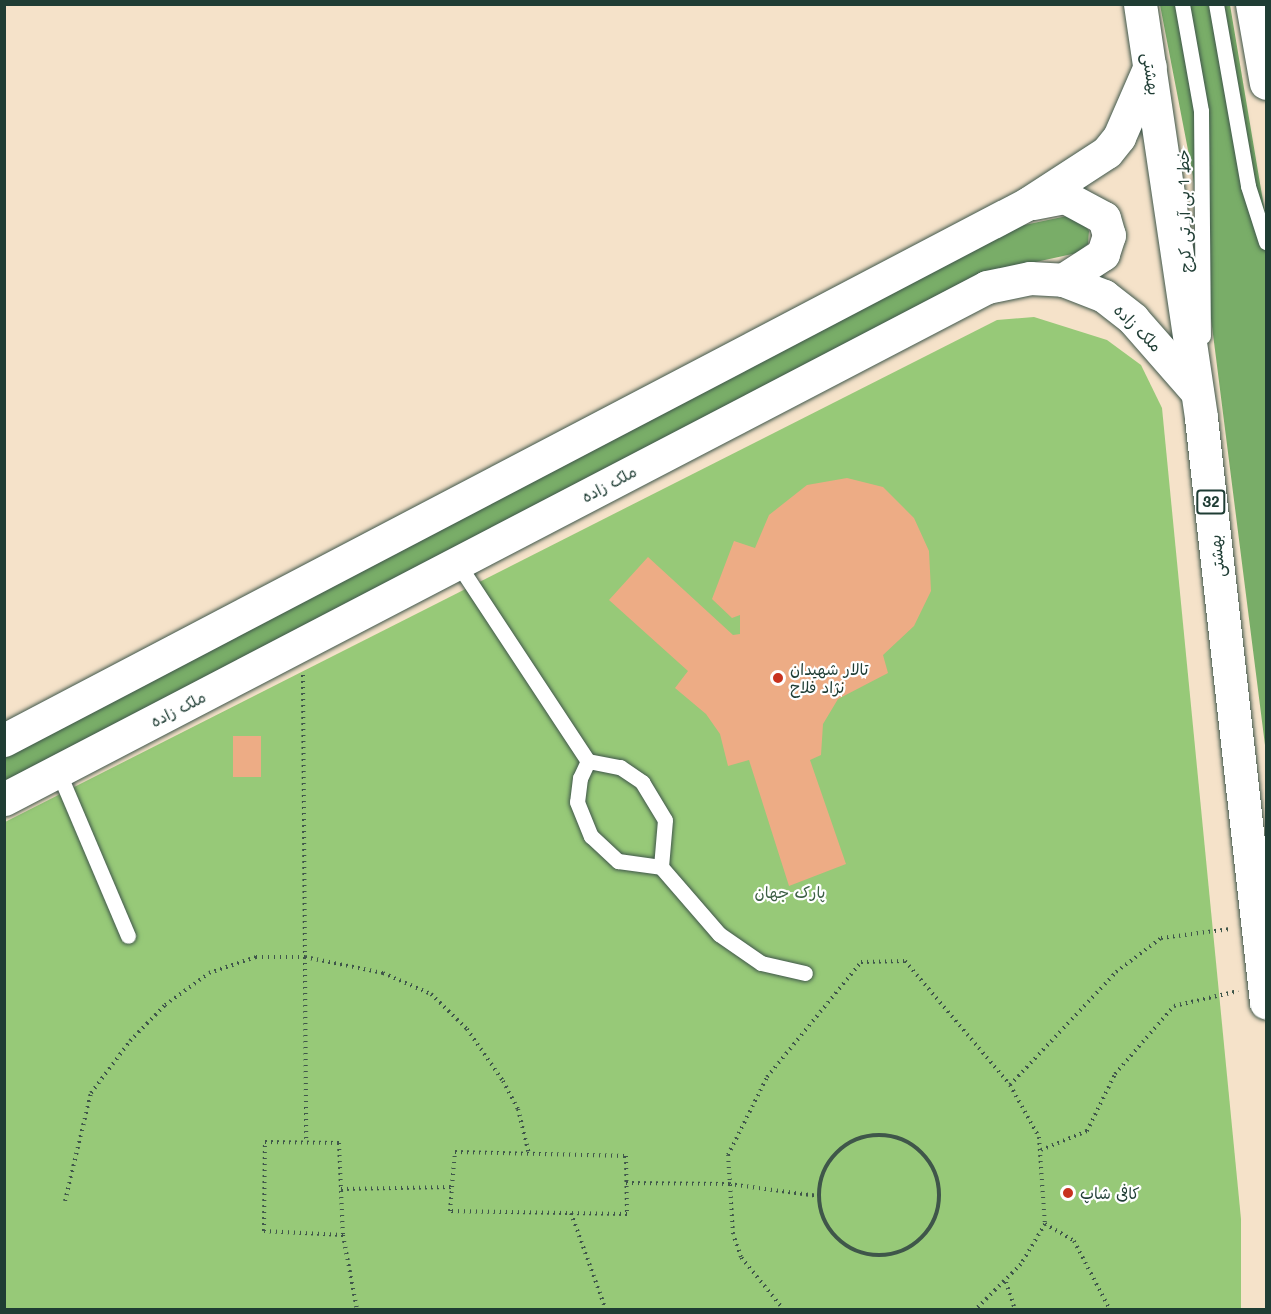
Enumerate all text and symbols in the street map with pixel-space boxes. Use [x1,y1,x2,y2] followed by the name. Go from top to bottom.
[1138,51,1164,97] street label: بهشتى
[1173,149,1195,273] street label: خط 1 بی آر تی کرج
[1110,300,1166,356] street label: ملک زاده
[578,462,640,506] street label: ملک زاده
[1196,490,1226,514] road number: 32
[1205,534,1229,578] street label: بهشتى
[790,659,869,697] place label: تالار شهیدان نژاد فلاح
[771,671,785,685] marker: تالار شهیدان نژاد فلاح
[147,687,209,731] street label: ملک زاده
[755,882,825,902] park label: پارک جهان
[1080,1183,1140,1203] place label: کافی شاپ
[1061,1186,1075,1200] marker: کافی شاپ

